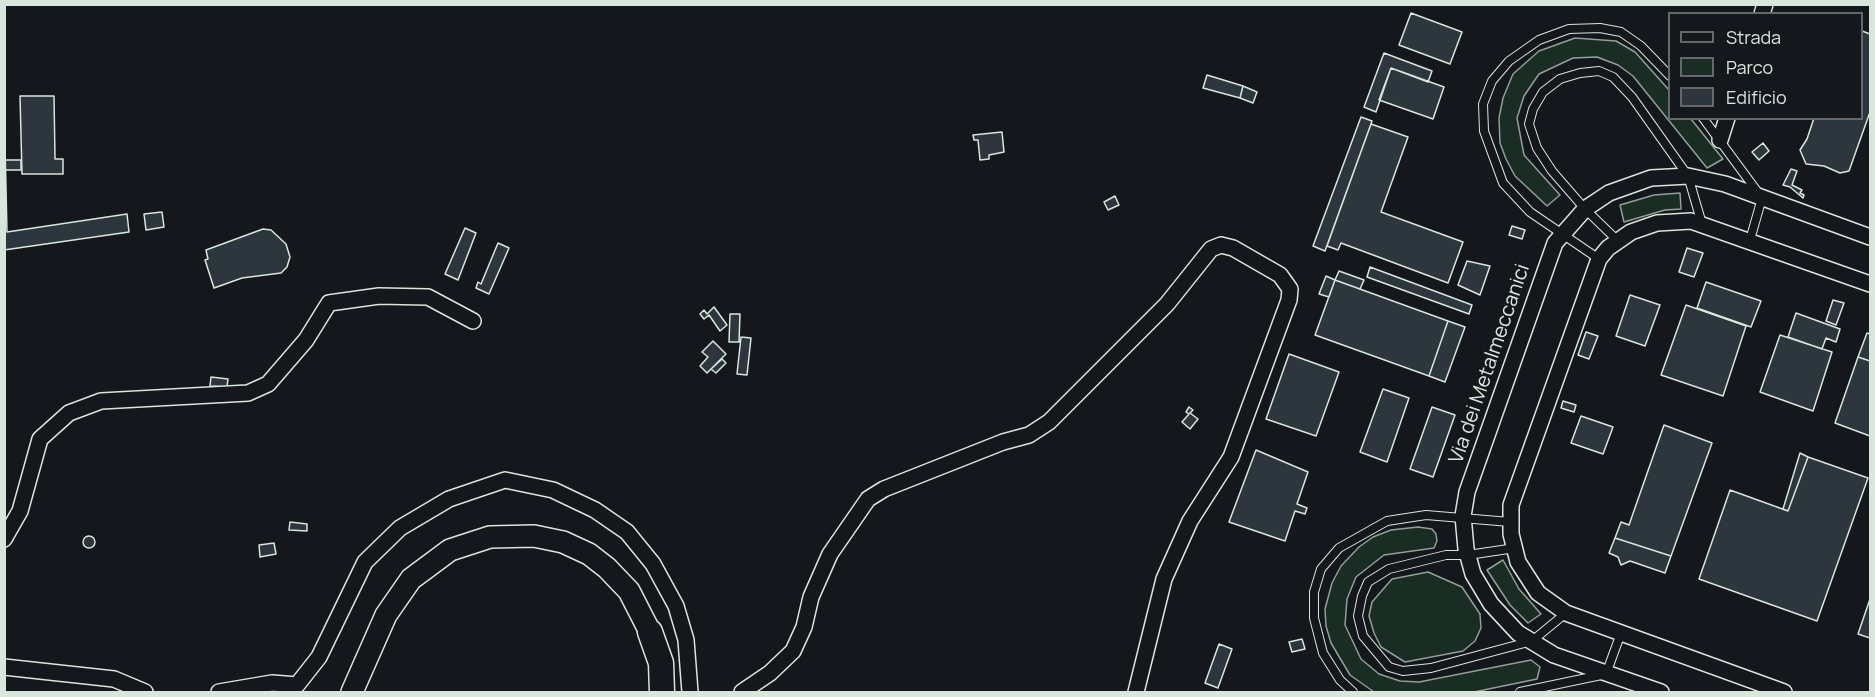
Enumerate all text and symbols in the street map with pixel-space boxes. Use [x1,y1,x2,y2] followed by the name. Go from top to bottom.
[1668,12,1863,120] legend
[1726,25,1781,49] text: Strada
[1726,55,1773,79] text: Parco
[1726,85,1787,109] text: Edificio
[1445,261,1535,467] street label: Via dei Metalmeccanici

